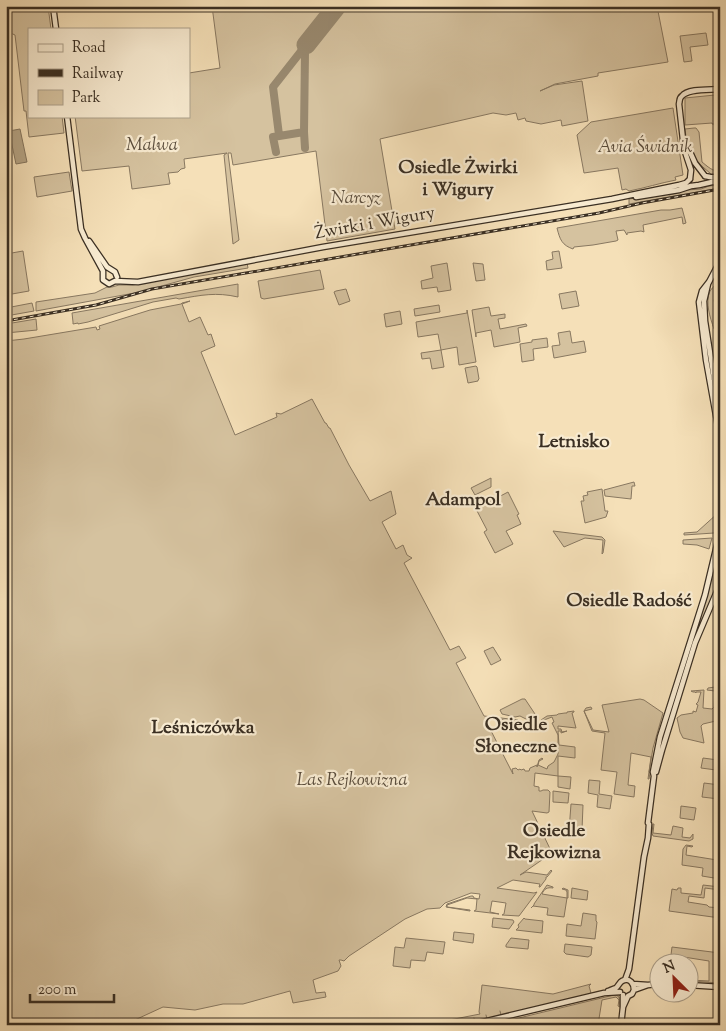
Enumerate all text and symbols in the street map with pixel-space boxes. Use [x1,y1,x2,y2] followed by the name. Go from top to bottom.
[28,28,190,118] legend
[72,38,106,59] text: Road
[72,64,124,85] text: Railway
[72,88,101,109] text: Park
[126,133,178,159] park label: Malwa
[598,135,692,161] park label: Avia Świdnik
[398,155,518,204] district label: Osiedle Żwirki i Wigury
[331,186,382,212] park label: Narcyz
[313,201,437,247] street label: Żwirki i Wigury
[538,429,610,456] district label: Letnisko
[425,487,502,514] district label: Adampol
[566,588,692,615] district label: Osiedle Radość
[475,712,557,761] district label: Osiedle Słoneczne
[151,715,255,742] district label: Leśniczówka
[296,768,408,794] park label: Las Rejkowizna
[507,818,601,867] district label: Osiedle Rejkowizna
[648,954,698,1004] north arrow
[660,957,679,979] text: N
[30,971,114,1003] scale bar
[38,980,77,1001] text: 200 m

